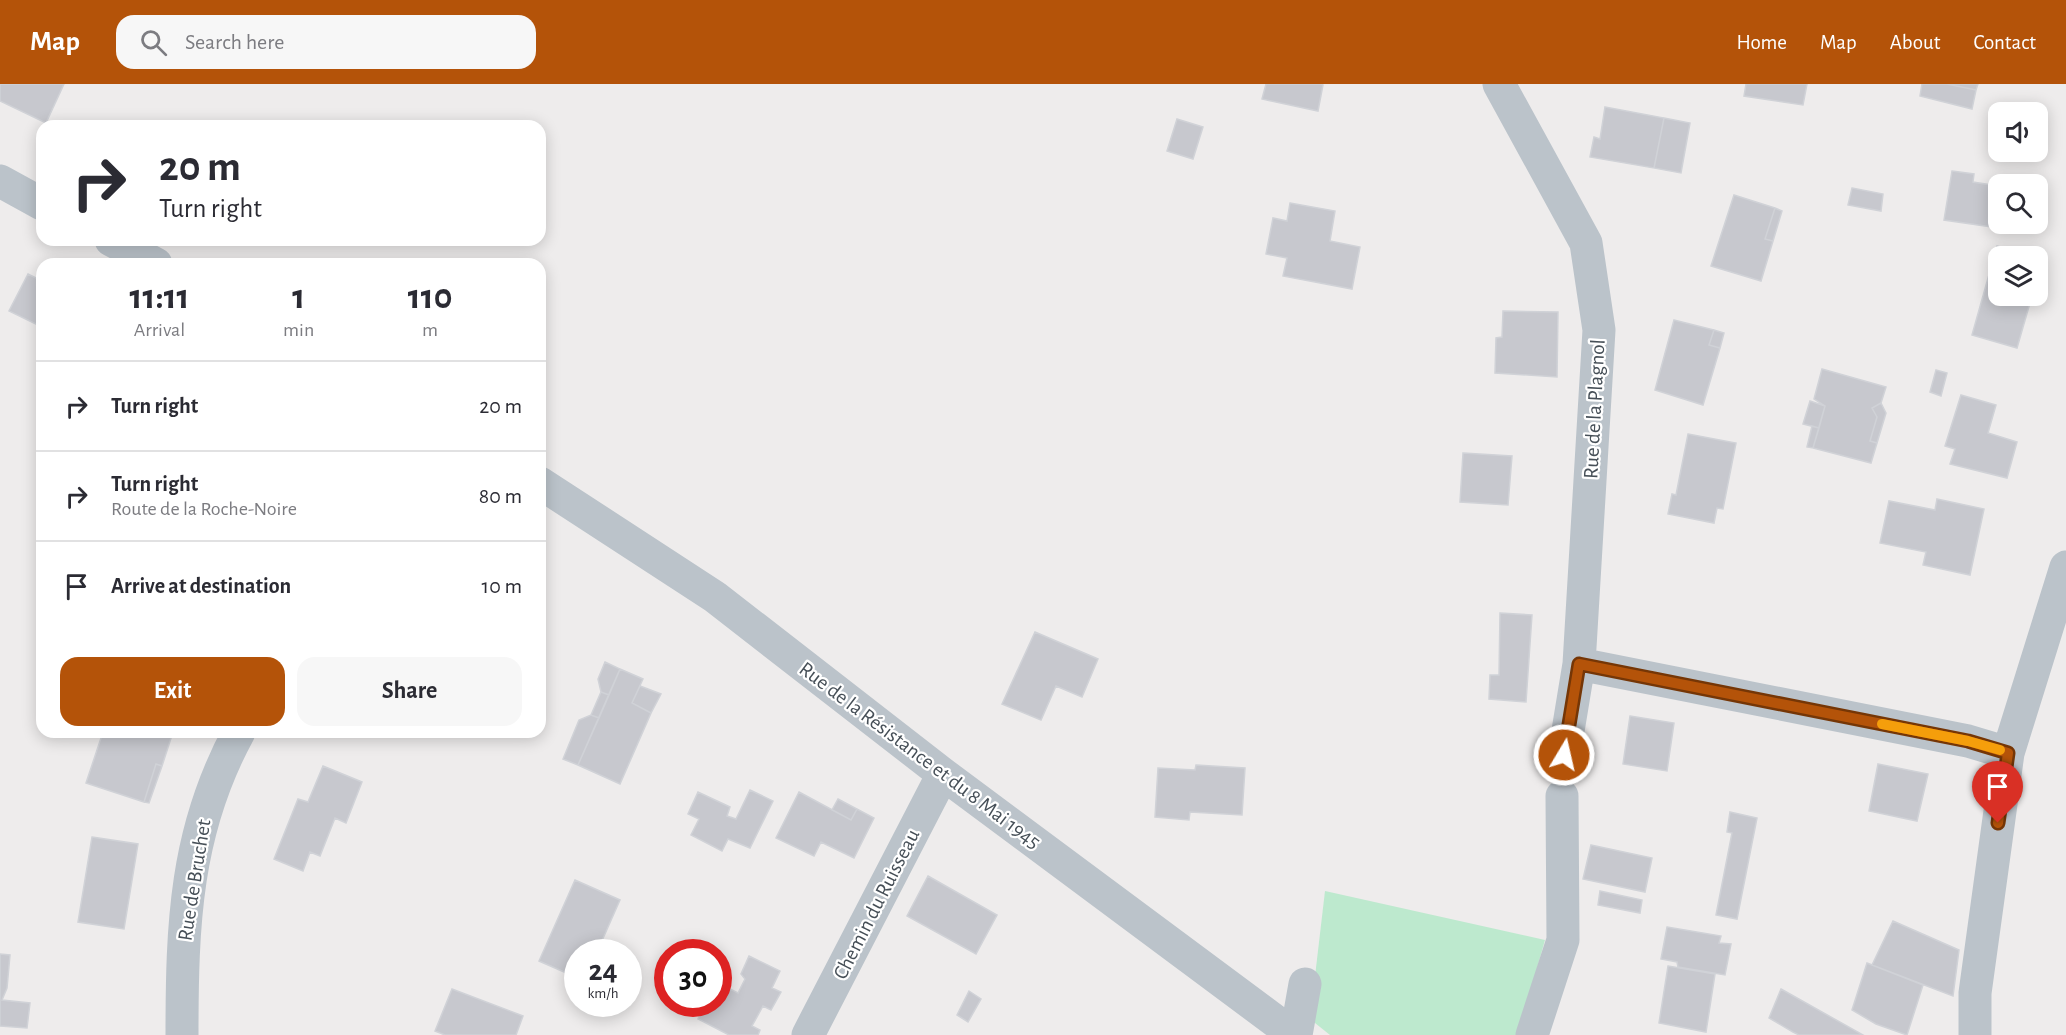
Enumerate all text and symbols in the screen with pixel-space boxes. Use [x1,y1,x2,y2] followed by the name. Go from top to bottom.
[116,15,536,69] search box
[137,26,170,59] icon: search
[30,28,80,56] text: Map
[185,31,284,53] text: Search here
[1736,32,1787,53] text: Home
[1820,32,1857,53] text: Map
[1890,32,1940,53] text: About
[1973,32,2036,53] text: Contact
[1988,102,2048,306] map controls
[1988,102,2048,162] button: sound
[60,144,138,222] icon: right
[159,146,241,188] text: 20 m
[1988,174,2048,234] button: search
[159,195,262,222] text: Turn right
[1988,246,2048,306] button: layers
[130,279,190,315] text: 11:11
[292,279,305,315] text: 1
[408,279,452,315] text: 110
[134,320,185,340] text: Arrival
[283,320,314,340] text: min
[422,320,438,340] text: m
[1580,339,1609,479] street label: Rue de la Plagnol
[60,390,93,423] icon: right
[111,395,198,417] text: Turn right
[479,395,522,417] text: 20 m
[111,473,198,495] text: Turn right
[60,480,93,513] icon: right
[479,485,522,507] text: 80 m
[111,499,297,519] text: Route de la Roche-Noire
[60,570,93,603] icon: arrive
[111,575,291,597] text: Arrive at destination
[482,575,522,597] text: 10 m
[60,657,285,726] button: Exit
[297,657,522,726] button: Share
[795,658,1044,853] street label: Rue de la Résistance et du 8 Mai 1945
[1532,723,1596,787] position arrow
[1972,761,2023,823] pin
[1981,770,2014,803] icon: arrive
[174,817,215,942] street label: Rue de Bruchet
[830,826,923,983] street label: Chemin du Ruisseau
[654,939,732,1017] speed limit sign: 30
[588,956,618,986] text: 24
[588,986,618,1001] text: km/h

